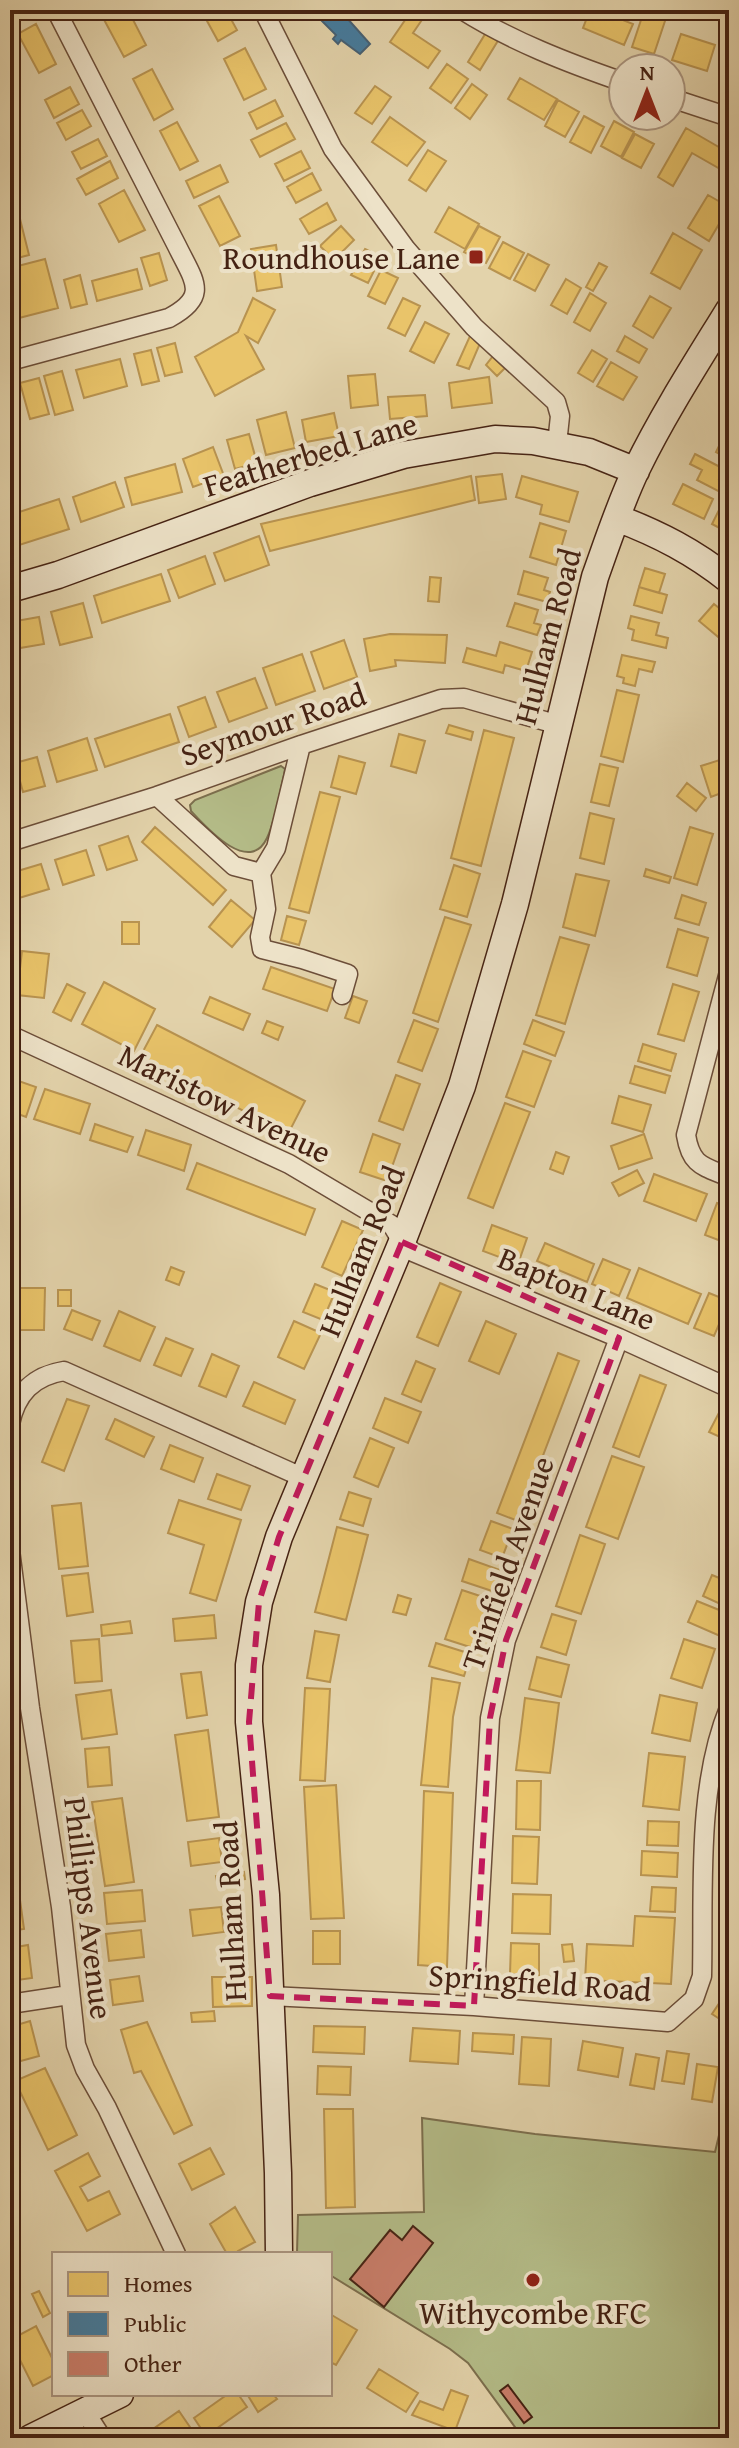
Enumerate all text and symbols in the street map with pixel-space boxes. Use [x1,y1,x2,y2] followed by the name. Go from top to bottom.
[607,52,687,132] north arrow
[640,56,655,88] text: N
[223,234,460,281] place label: Roundhouse Lane
[467,248,485,266] marker: Roundhouse Lane
[197,399,423,509] street label: Featherbed Lane
[501,543,593,729] street label: Hulham Road
[174,670,372,778] street label: Seymour Road
[111,1031,339,1175] street label: Maristow Avenue
[305,1158,417,1344] street label: Hulham Road
[491,1234,663,1342] street label: Bapton Lane
[448,1450,566,1676] street label: Trinfield Avenue
[52,1794,126,2022] street label: Phillipps Avenue
[202,1820,258,2002] street label: Hulham Road
[427,1951,653,2013] street label: Springfield Road
[52,2252,332,2396] legend
[124,2266,193,2301] text: Homes
[524,2271,542,2289] marker: Withycombe RFC
[419,2289,647,2336] place label: Withycombe RFC
[124,2306,187,2341] text: Public
[124,2346,182,2381] text: Other

